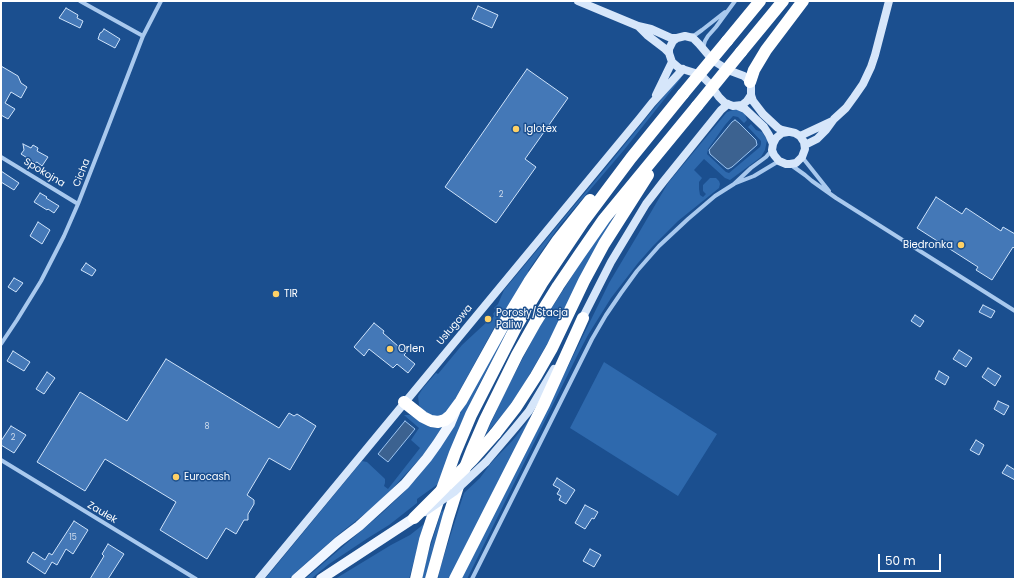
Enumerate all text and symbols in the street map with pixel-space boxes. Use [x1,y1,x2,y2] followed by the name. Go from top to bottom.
[524,123,557,135] place label: Iglotex
[511,124,521,134] marker: Iglotex
[21,156,67,190] street label: Spokojna
[71,157,93,189] street label: Cicha
[499,190,503,200] house number: 2
[903,239,953,251] place label: Biedronka
[956,240,966,250] marker: Biedronka
[284,288,298,300] place label: TIR
[271,289,281,299] marker: TIR
[435,302,475,348] street label: Usługowa
[496,307,568,330] place label: Porosły/Stacja Paliw
[483,314,493,324] marker: Porosły/Stacja Paliw
[398,343,425,355] place label: Orlen
[385,344,395,354] marker: Orlen
[204,422,210,432] house number: 8
[11,433,15,443] house number: 2
[184,471,230,483] place label: Eurocash
[171,472,181,482] marker: Eurocash
[85,500,119,526] street label: Zaułek
[69,533,77,543] house number: 15
[880,546,943,572] scale bar
[885,552,916,569] text: 50 m

